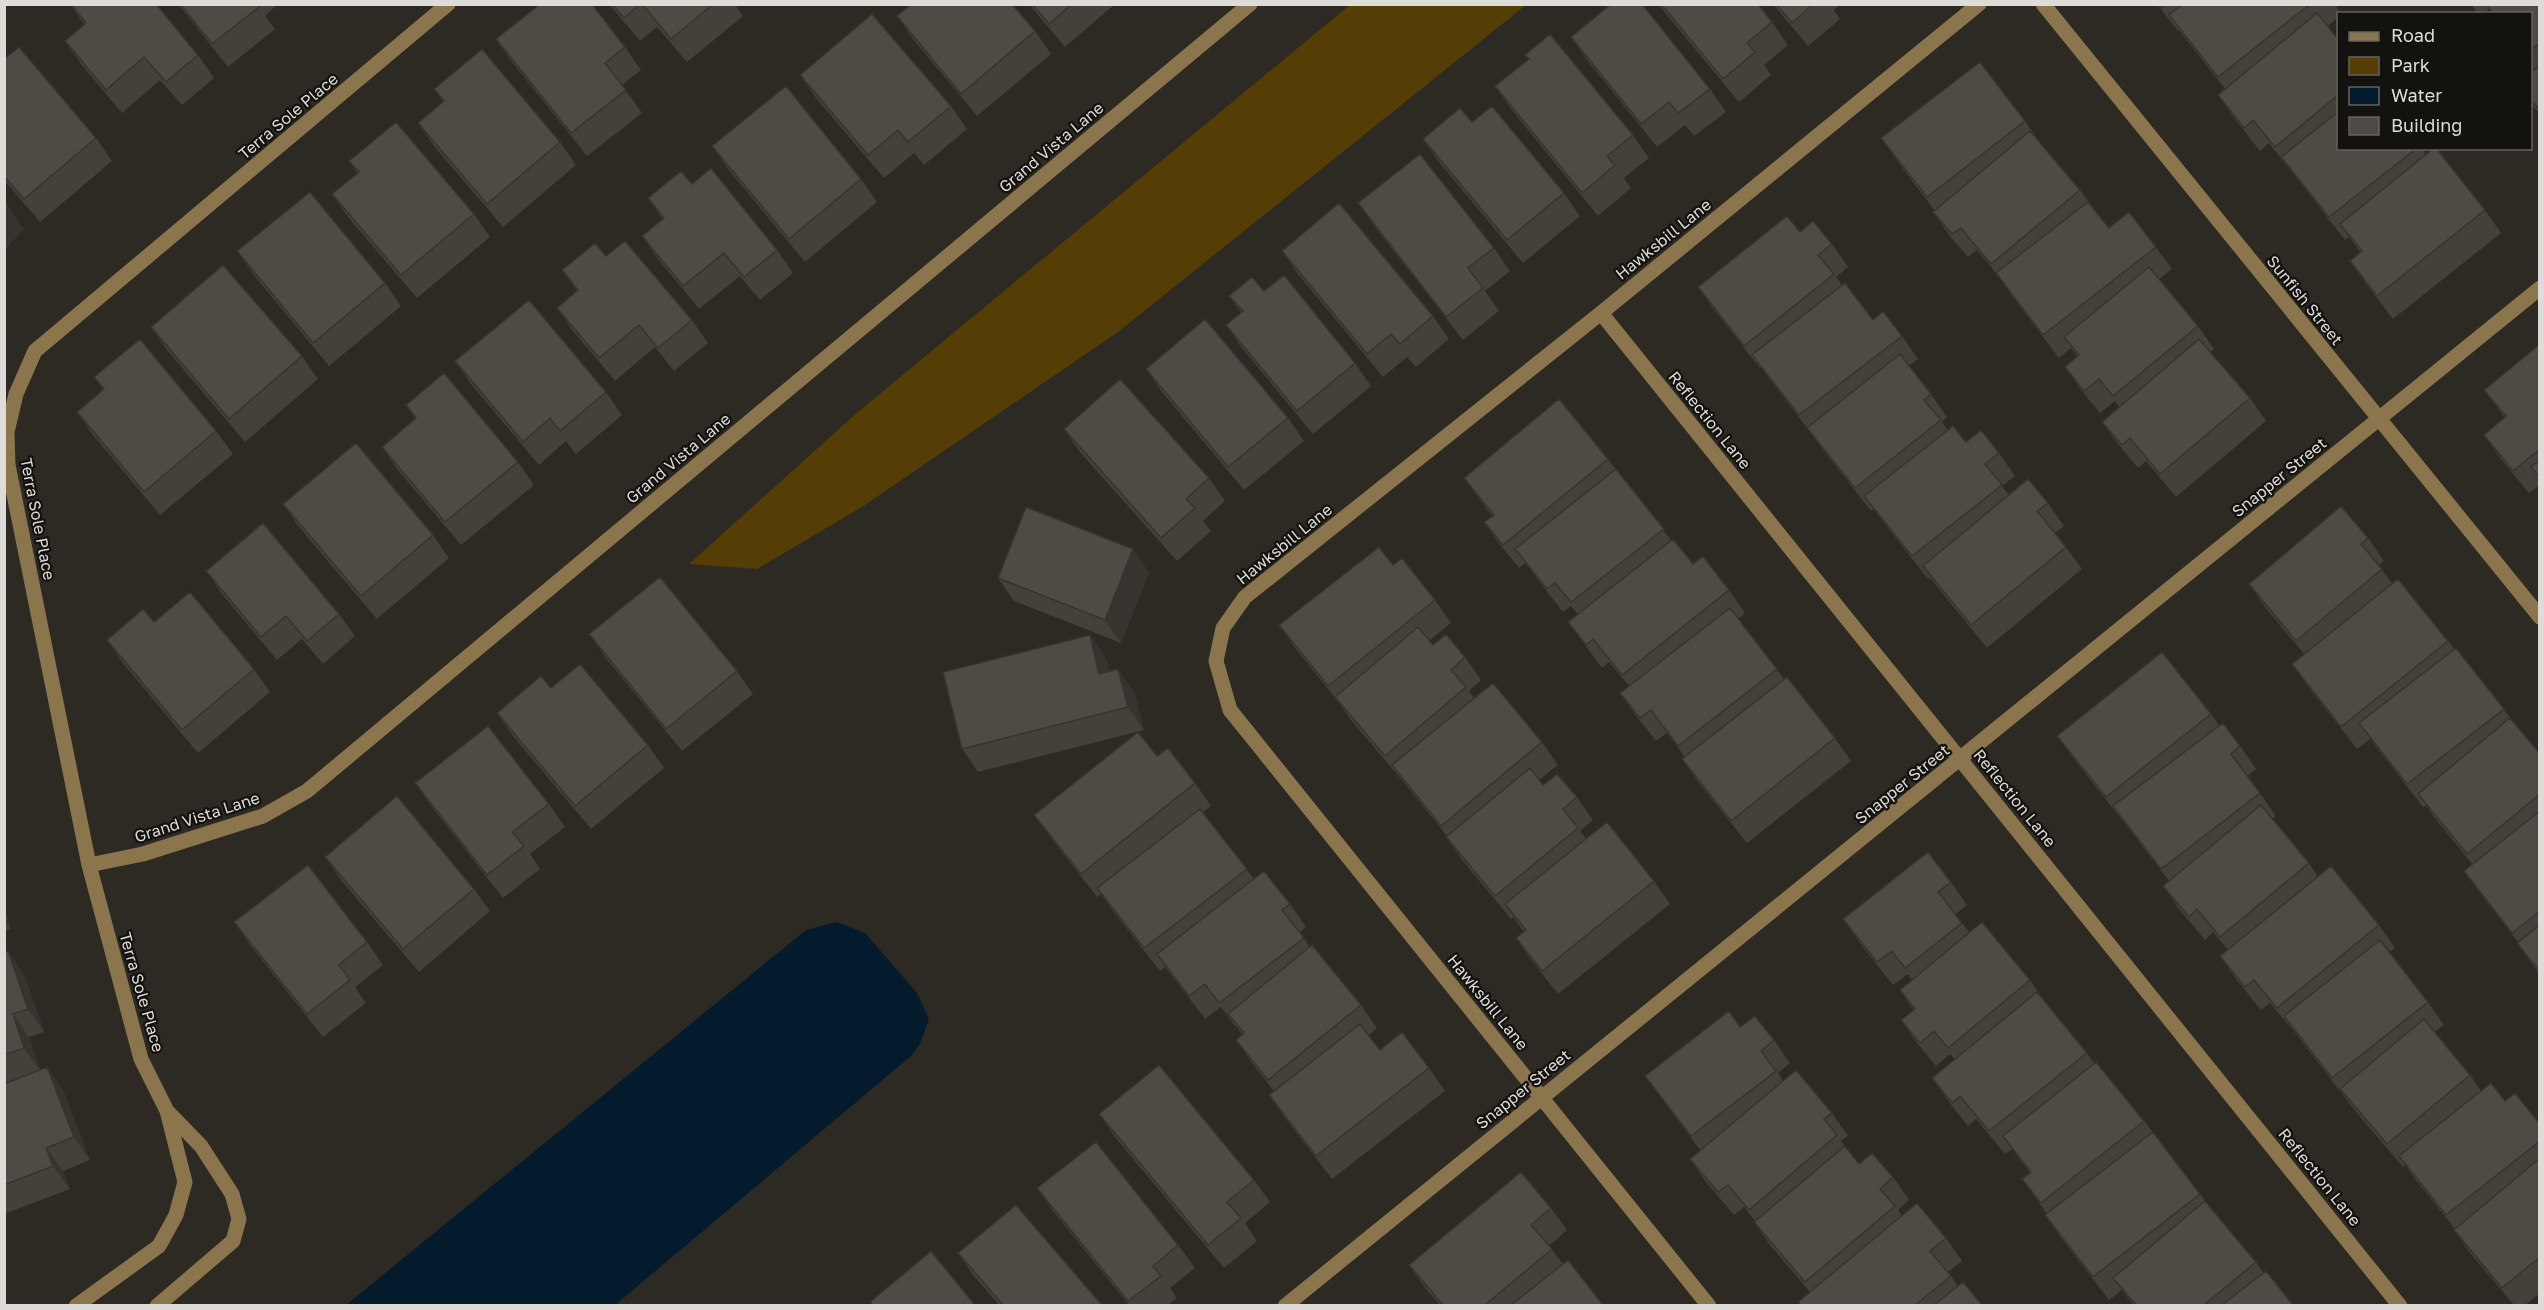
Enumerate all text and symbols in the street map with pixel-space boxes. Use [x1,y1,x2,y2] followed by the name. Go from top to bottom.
[2337,12,2532,150] legend
[2391,24,2435,46] text: Road
[2391,54,2430,76] text: Park
[234,69,342,163] street label: Terra Sole Place
[2391,84,2442,106] text: Water
[995,97,1107,197] street label: Grand Vista Lane
[2391,114,2462,136] text: Building
[1611,194,1715,284] street label: Hawksbill Lane
[2263,251,2347,349] street label: Sunfish Street
[1664,367,1756,473] street label: Reflection Lane
[622,408,734,508] street label: Grand Vista Lane
[2228,433,2330,521] street label: Snapper Street
[16,456,60,582] street label: Terra Sole Place
[1232,499,1336,589] street label: Hawksbill Lane
[1851,740,1953,828] street label: Snapper Street
[1969,745,2061,851] street label: Reflection Lane
[132,787,262,847] street label: Grand Vista Lane
[115,930,169,1054] street label: Terra Sole Place
[1443,950,1533,1054] street label: Hawksbill Lane
[1472,1045,1574,1133] street label: Snapper Street
[2274,1124,2366,1230] street label: Reflection Lane

